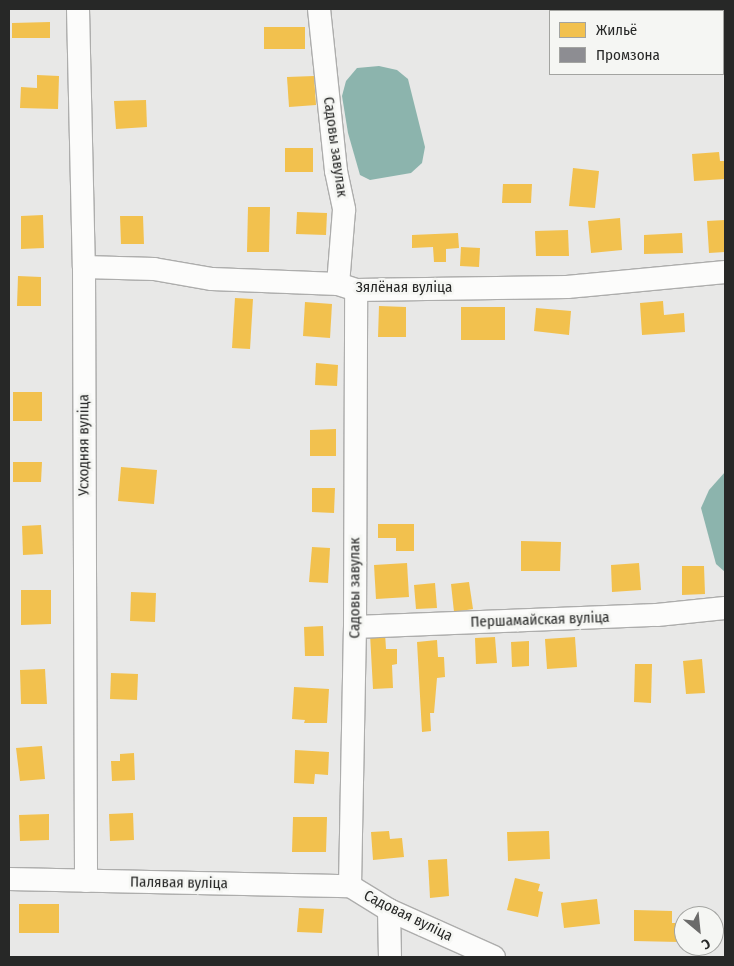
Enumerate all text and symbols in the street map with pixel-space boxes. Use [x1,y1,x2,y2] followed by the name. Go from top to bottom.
[549,10,724,75] legend
[596,21,637,39] text: Жильё
[596,46,660,64] text: Промзона
[319,96,351,198] street label: Садовы завулак
[356,279,452,297] street label: Зялёная вуліца
[75,394,93,496] street label: Усходняя вуліца
[346,537,364,639] street label: Садовы завулак
[470,609,610,631] street label: Першамайская вуліца
[130,873,228,893] street label: Палявая вуліца
[361,887,455,945] street label: Садовая вуліца
[674,906,724,956] north arrow
[699,935,713,953] text: С

